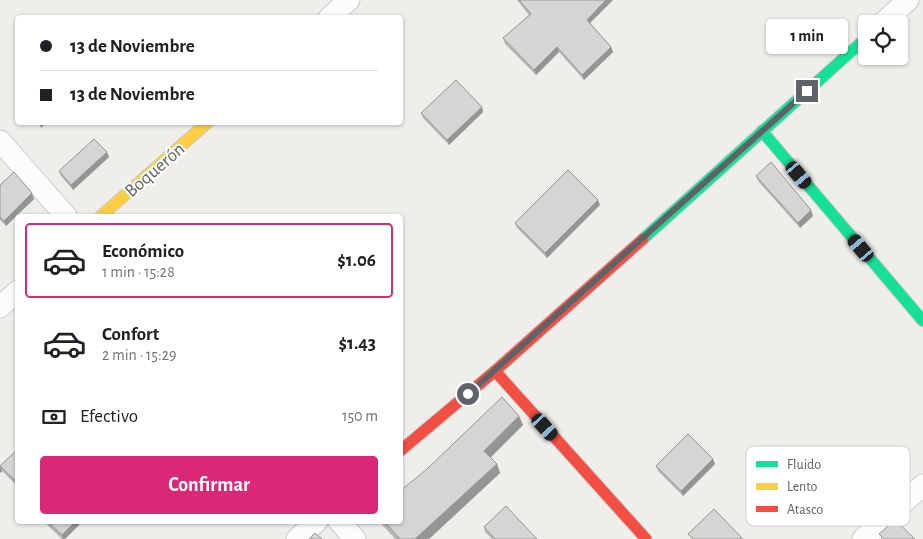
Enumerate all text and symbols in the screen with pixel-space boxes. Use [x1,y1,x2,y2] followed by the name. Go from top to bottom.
[858,15,908,65] map controls
[858,15,908,65] button: locate
[766,18,848,54] callout: 1 min
[790,28,824,44] text: 1 min
[70,37,195,56] text: 13 de Noviembre
[796,80,818,102] route end
[70,85,195,104] text: 13 de Noviembre
[121,139,189,201] street label: Boquerón
[783,159,814,191] car
[845,232,876,264] car
[42,238,87,283] icon: car
[102,242,184,261] text: Económico
[337,251,376,270] text: $1.06
[102,264,175,280] text: 1 min · 15:28
[42,321,87,366] icon: car
[102,325,159,344] text: Confort
[339,334,376,353] text: $1.43
[102,347,176,363] text: 2 min · 15:29
[457,383,479,405] route start
[40,403,68,431] icon: cash
[80,407,138,426] text: Efectivo
[342,408,378,424] text: 150 m
[529,411,560,443] car
[746,446,910,526] legend
[40,456,378,514] button: Confirmar
[787,458,821,472] text: Fluido
[787,480,818,494] text: Lento
[787,503,823,517] text: Atasco

